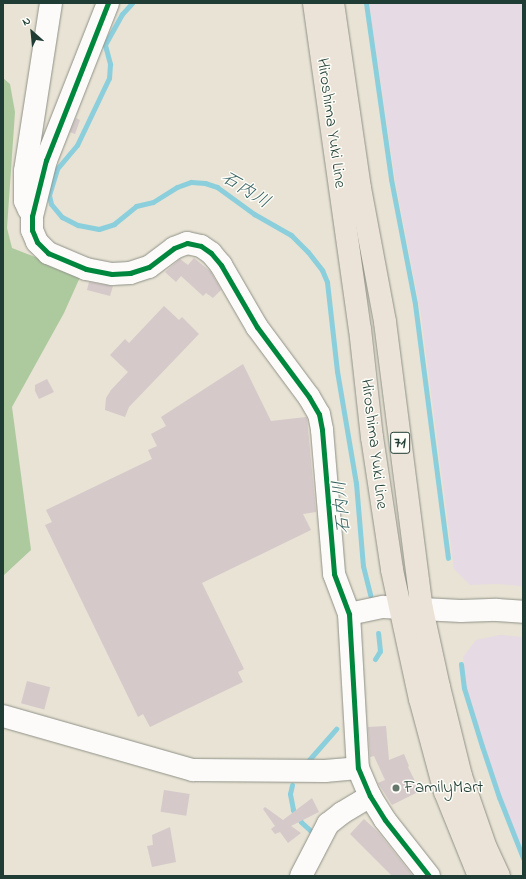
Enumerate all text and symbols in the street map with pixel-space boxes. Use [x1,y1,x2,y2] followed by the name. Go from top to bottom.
[12,12,52,52] north arrow
[20,12,33,30] text: N
[312,57,350,189] street label: Hiroshima Yuki Line
[216,168,274,214] water label: 石内川
[356,378,392,510] street label: Hiroshima Yuki Line
[390,429,410,457] road number: 71
[330,479,356,535] water label: 石内川
[404,778,483,798] place label: FamilyMart
[391,783,401,793] marker: FamilyMart

